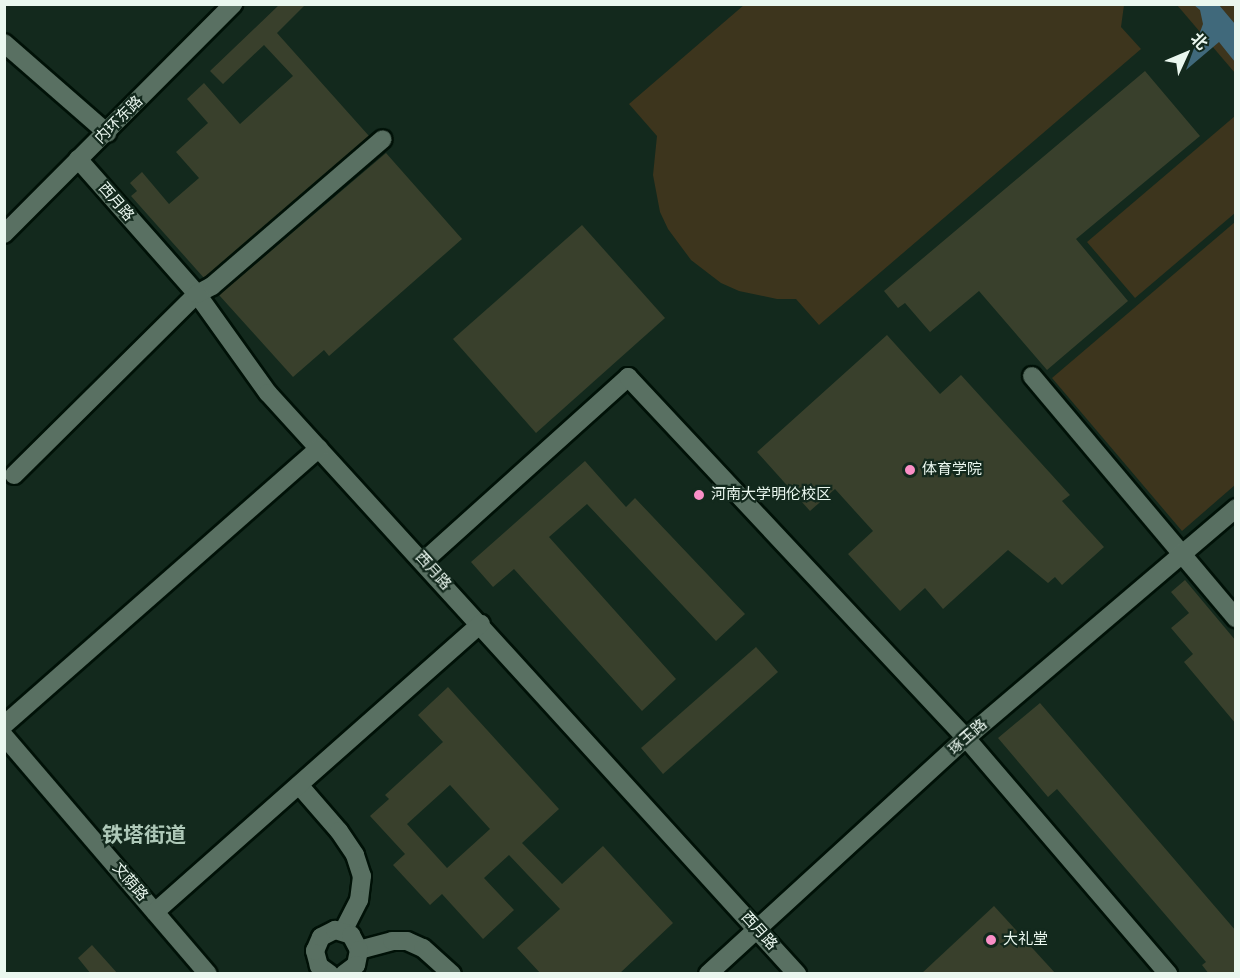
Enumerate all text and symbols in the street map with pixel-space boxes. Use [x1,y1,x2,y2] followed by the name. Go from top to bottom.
[1156,24,1216,84] north arrow
[1186,28,1212,54] text: 北
[91,92,147,148] street label: 内环东路
[94,179,138,225] street label: 西月路
[922,461,982,479] place label: 体育学院
[903,463,917,477] marker: 体育学院
[711,486,831,504] place label: 河南大学明伦校区
[692,488,706,502] marker: 河南大学明伦校区
[411,548,455,594] street label: 西月路
[945,715,991,759] street label: 琢玉路
[102,822,186,848] district label: 铁塔街道
[108,859,152,905] street label: 文荫路
[737,908,781,954] street label: 西月路
[1003,931,1048,949] place label: 大礼堂
[984,933,998,947] marker: 大礼堂

